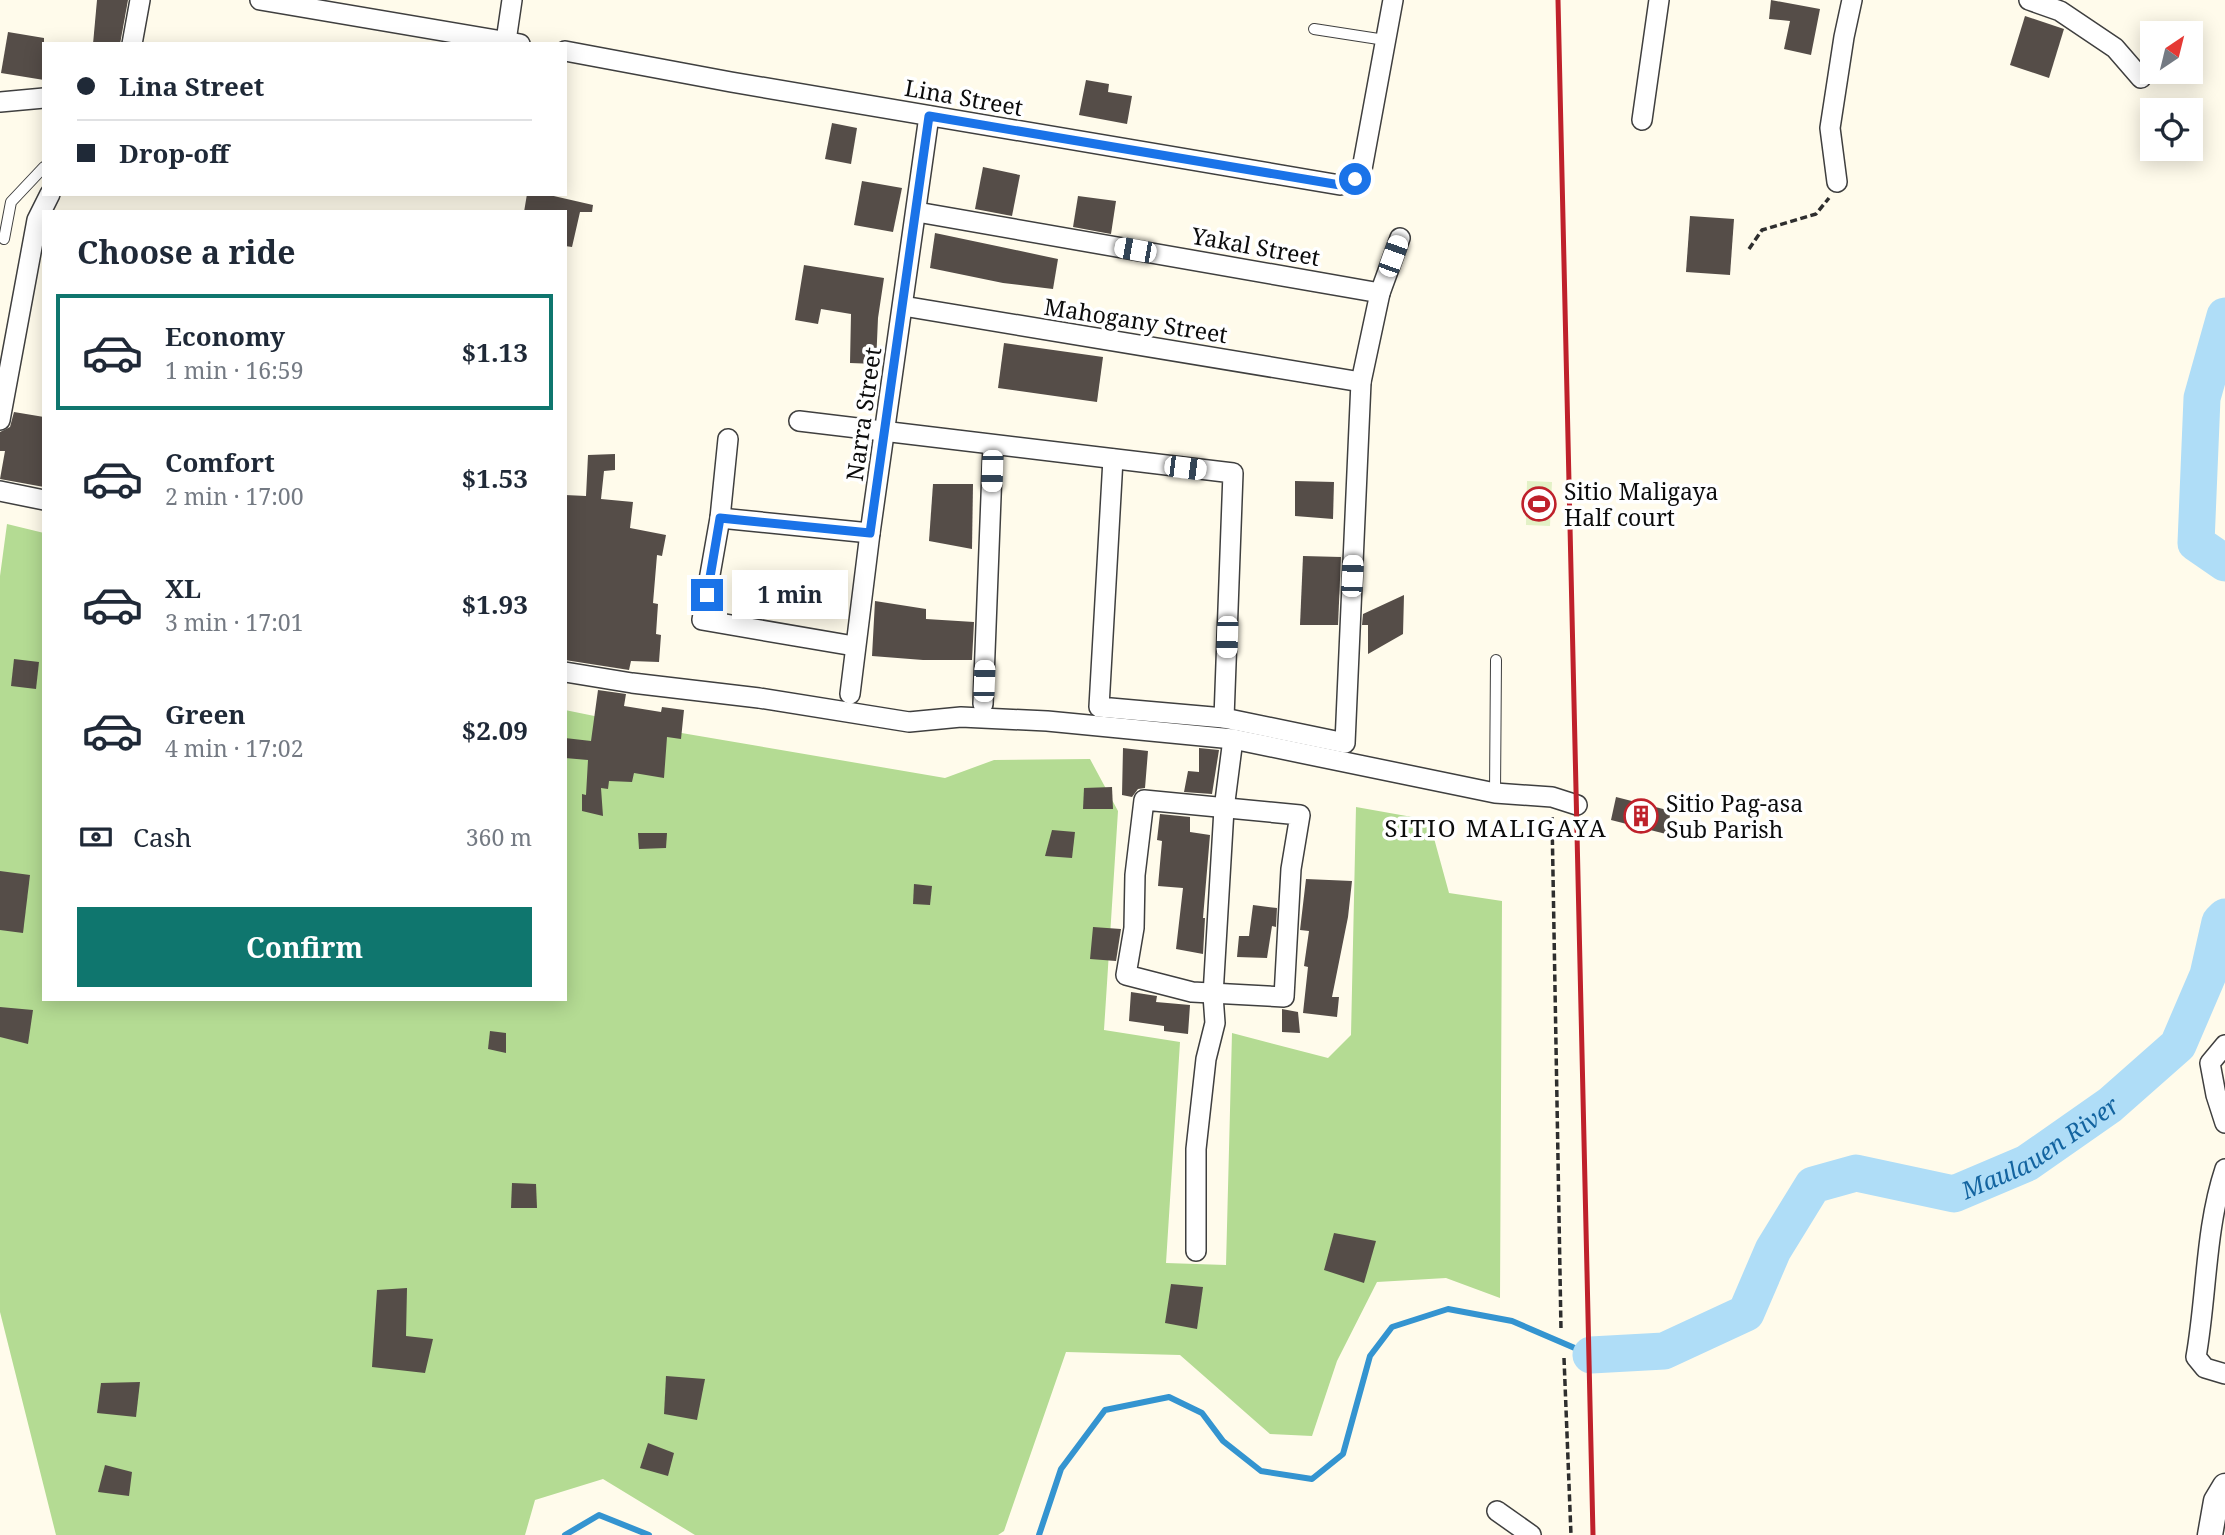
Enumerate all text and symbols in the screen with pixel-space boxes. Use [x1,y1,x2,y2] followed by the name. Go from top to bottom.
[2140,21,2203,84] north arrow
[2140,21,2203,161] map controls
[119,68,264,104] text: Lina Street
[902,71,1026,123] street label: Lina Street
[2140,98,2203,161] button: locate
[119,135,229,171] text: Drop-off
[1339,163,1371,195] route start
[1188,219,1323,273] street label: Yakal Street
[77,230,296,273] text: Choose a ride
[1376,233,1411,279] car
[1113,236,1158,264] car
[1042,290,1230,350] street label: Mahogany Street
[165,318,285,354] text: Economy
[81,321,144,384] icon: car
[462,334,528,370] text: $1.13
[838,345,888,483] street label: Narra Street
[165,354,303,386] text: 1 min · 16:59
[165,444,275,480] text: Comfort
[81,447,144,510] icon: car
[981,450,1004,492] car
[1163,455,1208,481] car
[462,460,528,496] text: $1.53
[1564,475,1718,533] place label: Sitio Maligaya Half court
[165,480,303,512] text: 2 min · 17:00
[1520,485,1558,523] sports icon: Sitio Maligaya Half court
[1341,554,1364,598] car
[165,570,201,606] text: XL
[732,570,847,620] callout: 1 min
[81,573,144,636] icon: car
[757,578,823,610] text: 1 min
[691,579,723,611] route end
[462,586,528,622] text: $1.93
[165,606,303,638] text: 3 min · 17:01
[1216,616,1239,658] car
[973,660,996,702] car
[165,696,246,732] text: Green
[81,699,144,762] icon: car
[462,712,528,748] text: $2.09
[165,732,303,764] text: 4 min · 17:02
[1666,787,1803,845] place label: Sitio Pag-asa Sub Parish
[1622,797,1660,835] building icon: Sitio Pag-asa Sub Parish
[1384,811,1608,844] district label: SITIO MALIGAYA
[77,818,115,856] icon: cash
[133,819,192,855] text: Cash
[466,821,532,853] text: 360 m
[77,907,532,987] button: Confirm
[1955,1088,2126,1206] water label: Maulauen River

